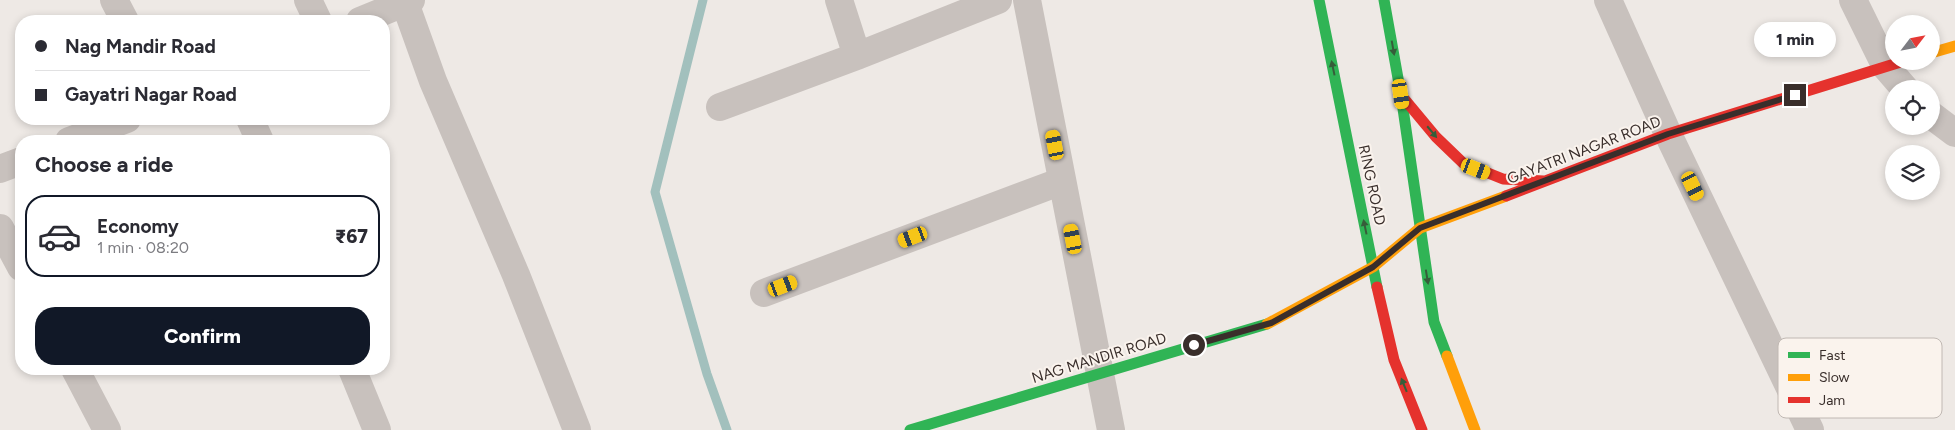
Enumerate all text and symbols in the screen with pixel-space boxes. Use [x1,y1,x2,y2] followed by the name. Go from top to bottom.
[1885,15,1940,70] north arrow
[1885,15,1940,200] map controls
[1754,22,1836,58] callout: 1 min
[1776,30,1814,49] text: 1 min
[65,35,216,58] text: Nag Mandir Road
[1390,40,1398,56] one-way arrow
[1328,60,1336,76] one-way arrow
[1391,78,1410,110] car
[1885,80,1940,135] button: locate
[65,83,237,106] text: Gayatri Nagar Road
[1784,84,1806,106] route end
[1505,112,1663,188] street label: GAYATRI NAGAR ROAD
[1427,126,1438,139] one-way arrow
[1044,129,1065,161] car
[1355,143,1389,227] street label: RING ROAD
[1885,145,1940,200] button: layers
[35,151,173,178] text: Choose a ride
[1459,157,1492,181] car
[1679,169,1706,203] car
[37,214,82,259] icon: car
[97,215,179,238] text: Economy
[1361,220,1369,235] one-way arrow
[1062,223,1083,255] car
[335,225,368,248] text: ₹67
[896,225,929,249] car
[97,238,189,257] text: 1 min · 08:20
[1423,269,1431,285] one-way arrow
[766,274,799,298] car
[35,307,370,365] button: Confirm
[1029,329,1169,387] street label: NAG MANDIR ROAD
[1183,334,1205,356] route start
[1778,338,1942,418] legend
[1819,347,1845,364] text: Fast
[1819,369,1850,386] text: Slow
[1400,377,1408,392] one-way arrow
[1819,392,1845,409] text: Jam

